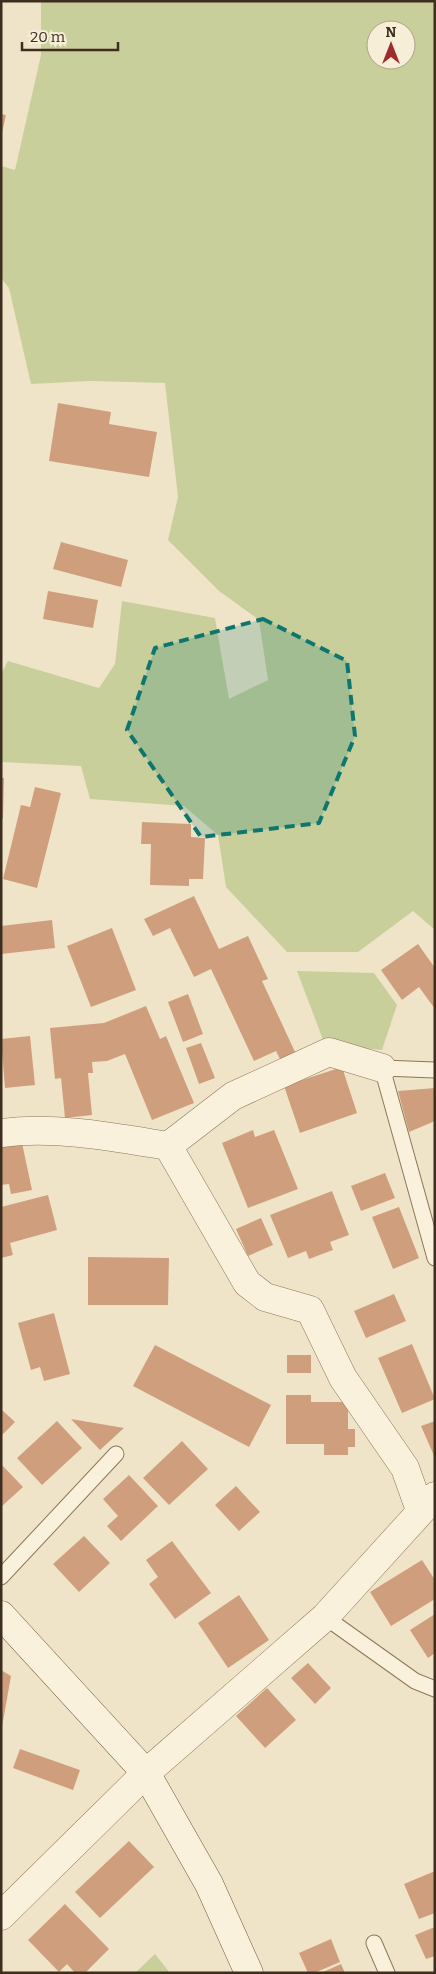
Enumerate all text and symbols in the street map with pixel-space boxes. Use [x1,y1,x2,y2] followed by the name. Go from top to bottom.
[22,20,119,52] scale bar
[366,20,416,70] north arrow
[386,24,397,41] text: N
[30,28,66,46] text: 20 m

